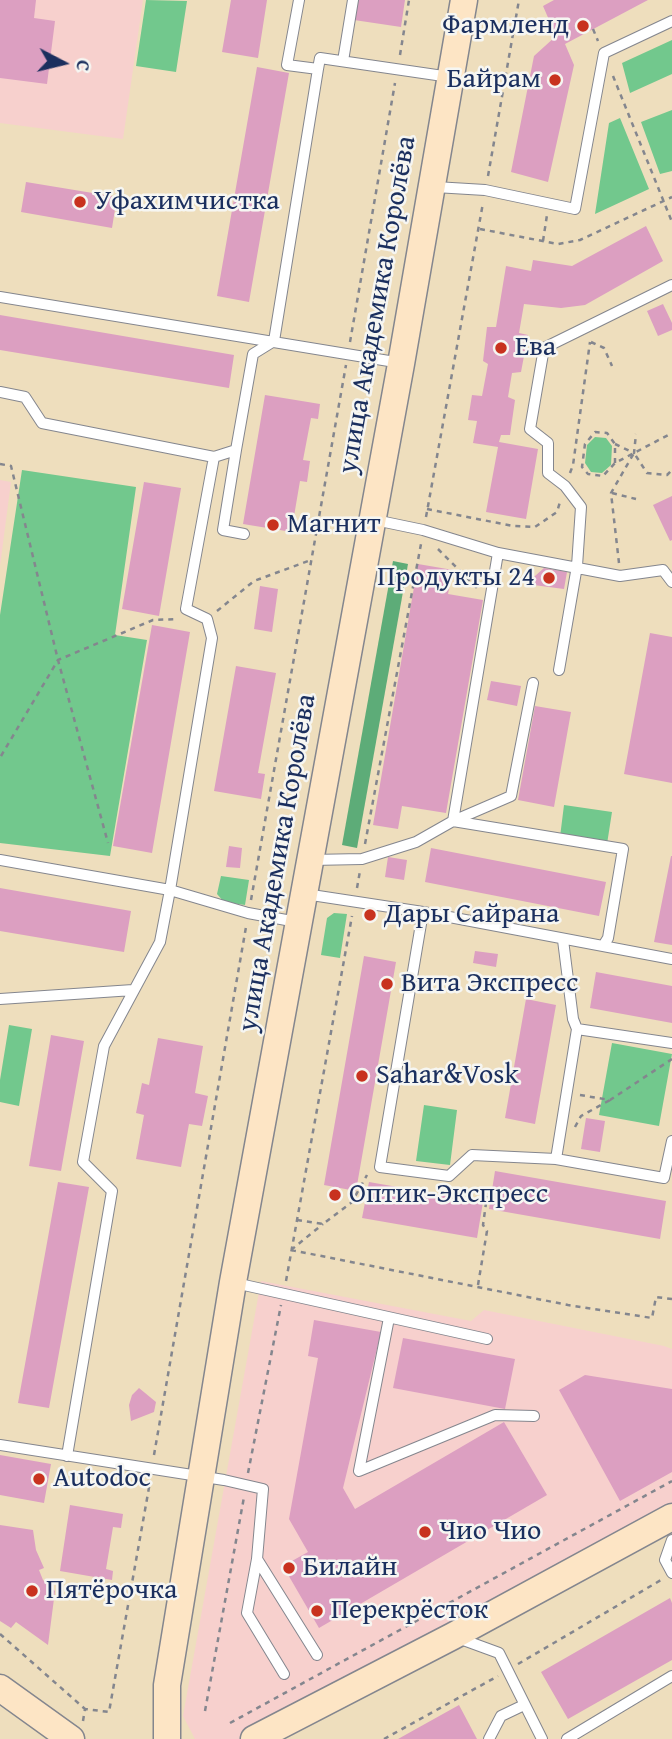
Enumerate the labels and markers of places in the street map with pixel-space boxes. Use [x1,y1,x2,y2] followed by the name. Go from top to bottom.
[442,9,569,43] place label: Фармленд
[575,18,591,34] marker: Фармленд
[447,63,541,97] place label: Байрам
[547,72,563,88] marker: Байрам
[94,185,280,219] place label: Уфахимчистка
[72,194,88,210] marker: Уфахимчистка
[515,331,556,365] place label: Ева
[493,340,509,356] marker: Ева
[287,508,381,542] place label: Магнит
[265,517,281,533] marker: Магнит
[377,561,535,595] place label: Продукты 24
[541,570,557,586] marker: Продукты 24
[384,898,559,932] place label: Дары Сайрана
[362,907,378,923] marker: Дары Сайрана
[401,967,578,1001] place label: Вита Экспресс
[379,976,395,992] marker: Вита Экспресс
[376,1059,519,1093] place label: Sahar&Vosk
[354,1068,370,1084] marker: Sahar&Vosk
[349,1178,548,1212] place label: Оптик-Экспресс
[327,1187,343,1203] marker: Оптик-Экспресс
[53,1462,151,1496] place label: Autodoc
[31,1471,47,1487] marker: Autodoc
[439,1515,541,1549] place label: Чио Чио
[417,1524,433,1540] marker: Чио Чио
[303,1551,397,1585] place label: Билайн
[281,1560,297,1576] marker: Билайн
[46,1574,177,1608] place label: Пятёрочка
[24,1583,40,1599] marker: Пятёрочка
[331,1594,488,1628] place label: Перекрёсток
[309,1603,325,1619] marker: Перекрёсток

